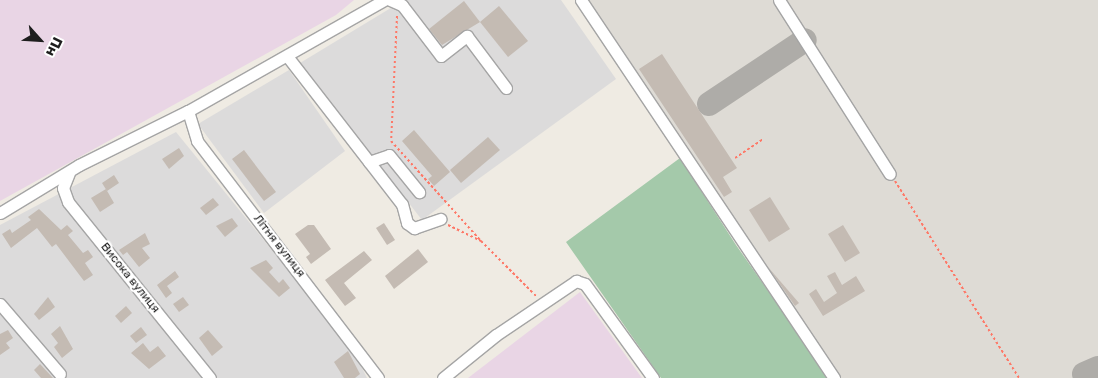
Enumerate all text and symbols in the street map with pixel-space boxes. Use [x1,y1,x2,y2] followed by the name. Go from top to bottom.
[15,15,65,65] north arrow
[42,34,66,59] text: Пн
[250,212,308,280] street label: Літня вулиця
[97,240,163,316] street label: Висока вулиця

